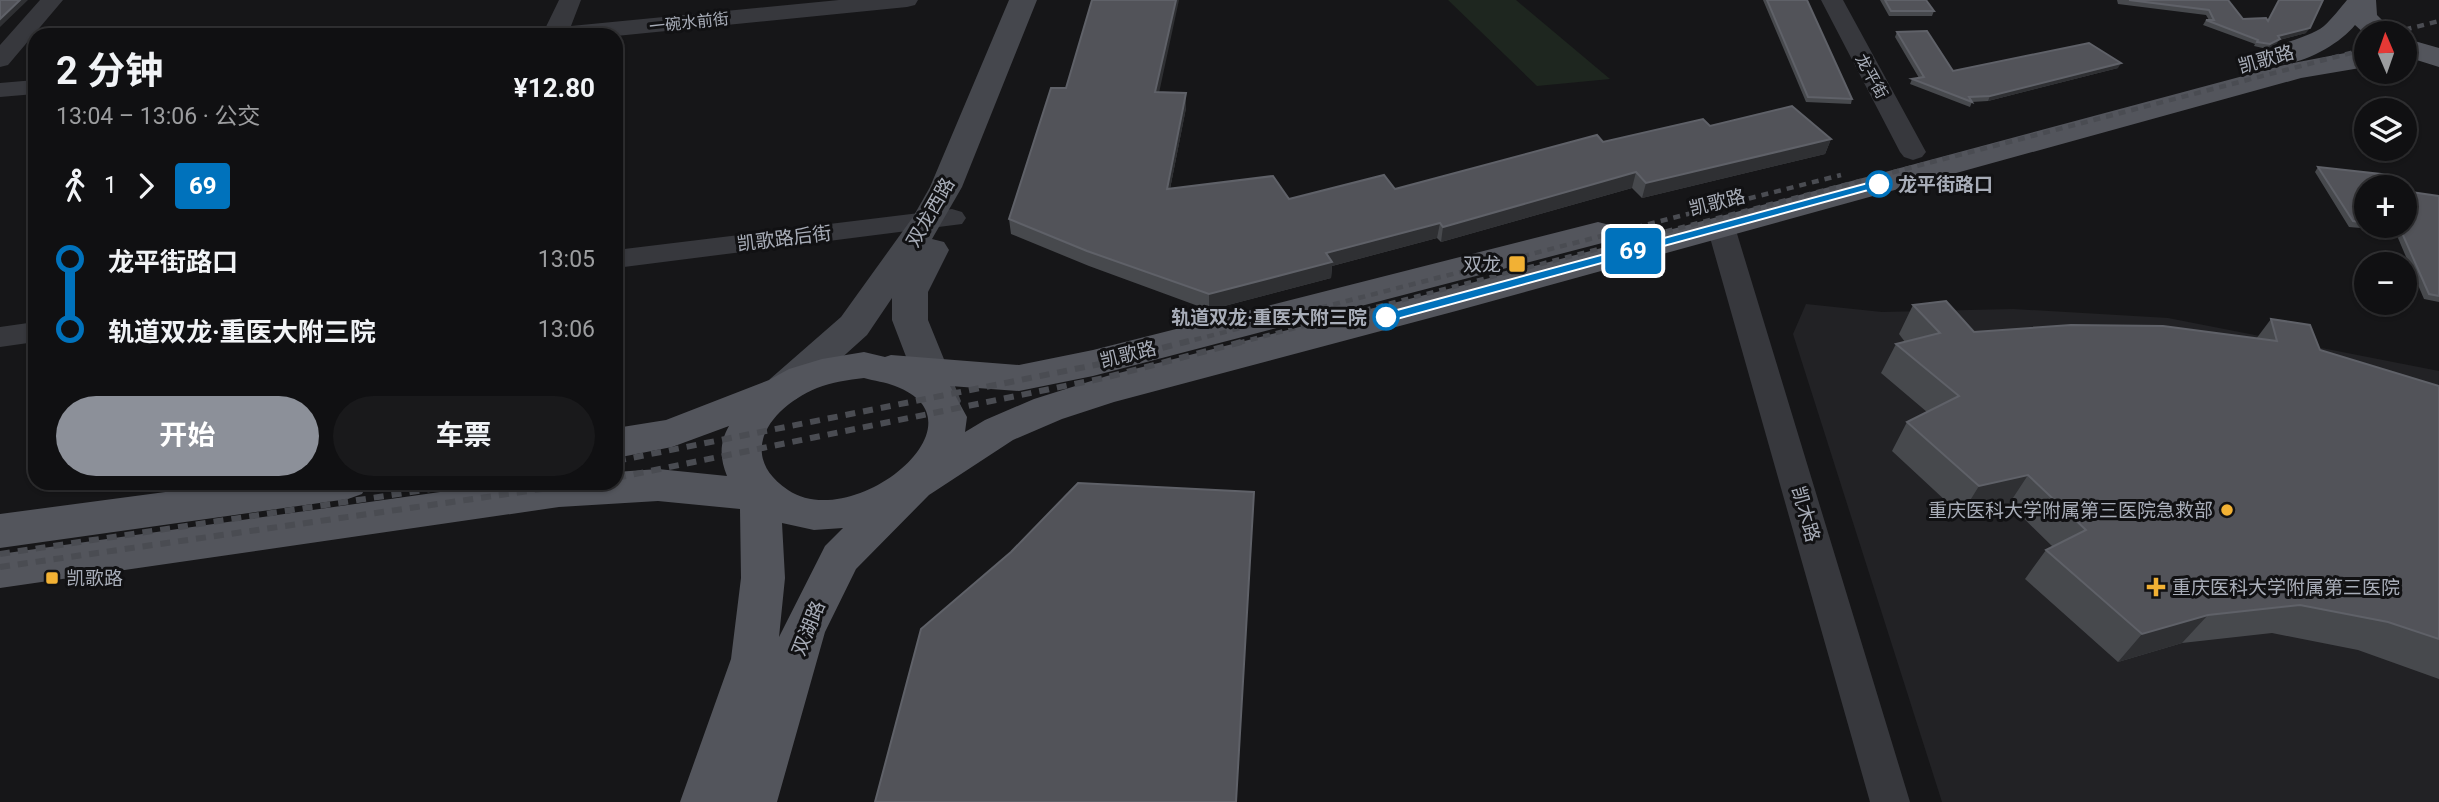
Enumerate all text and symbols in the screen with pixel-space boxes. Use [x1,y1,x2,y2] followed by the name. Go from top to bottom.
[648,9,730,36] street label: 一碗水前街
[2354,21,2417,84] north arrow
[2354,21,2417,315] map controls
[2236,41,2297,78] street label: 凯歌路
[56,49,163,93] text: 2 分钟
[1852,51,1892,102] street label: 龙平街
[514,73,595,103] text: ¥12.80
[2354,98,2417,161] button: layers
[56,103,260,130] text: 13:04 – 13:06 · 公交
[56,167,94,205] icon: walk
[127,167,165,205] icon: forward
[1866,171,1892,197] marker: 龙平街路口
[104,172,117,199] text: 1
[189,172,216,200] text: 69
[1898,173,1993,196] place label: 龙平街路口
[901,174,959,251] street label: 双龙西路
[2354,175,2417,238] button: +
[1687,184,1748,221] street label: 凯歌路
[736,221,833,256] street label: 凯歌路后街
[1602,228,1664,274] line badge: 69
[1619,237,1647,265] text: 69
[538,246,595,273] text: 13:05
[108,247,238,277] text: 龙平街路口
[2354,252,2417,315] button: −
[1463,253,1501,276] place label: 双龙
[1507,254,1527,274] marker: 双龙
[1373,304,1399,330] marker: 轨道双龙·重医大附三院
[1171,306,1367,329] place label: 轨道双龙·重医大附三院
[538,316,595,343] text: 13:06
[108,317,376,347] text: 轨道双龙·重医大附三院
[1098,336,1159,373] street label: 凯歌路
[56,396,319,476] button: 开始
[333,396,595,476] button: 车票
[1787,484,1824,545] street label: 凯木路
[1928,499,2213,522] place label: 重庆医科大学附属第三医院急救部
[2219,502,2235,518] marker: 重庆医科大学附属第三医院急救部
[66,567,123,590] place label: 凯歌路
[44,570,60,586] marker: 凯歌路
[2172,576,2400,599] place label: 重庆医科大学附属第三医院
[2146,577,2166,597] marker: 重庆医科大学附属第三医院
[787,597,830,659] street label: 双湖路

